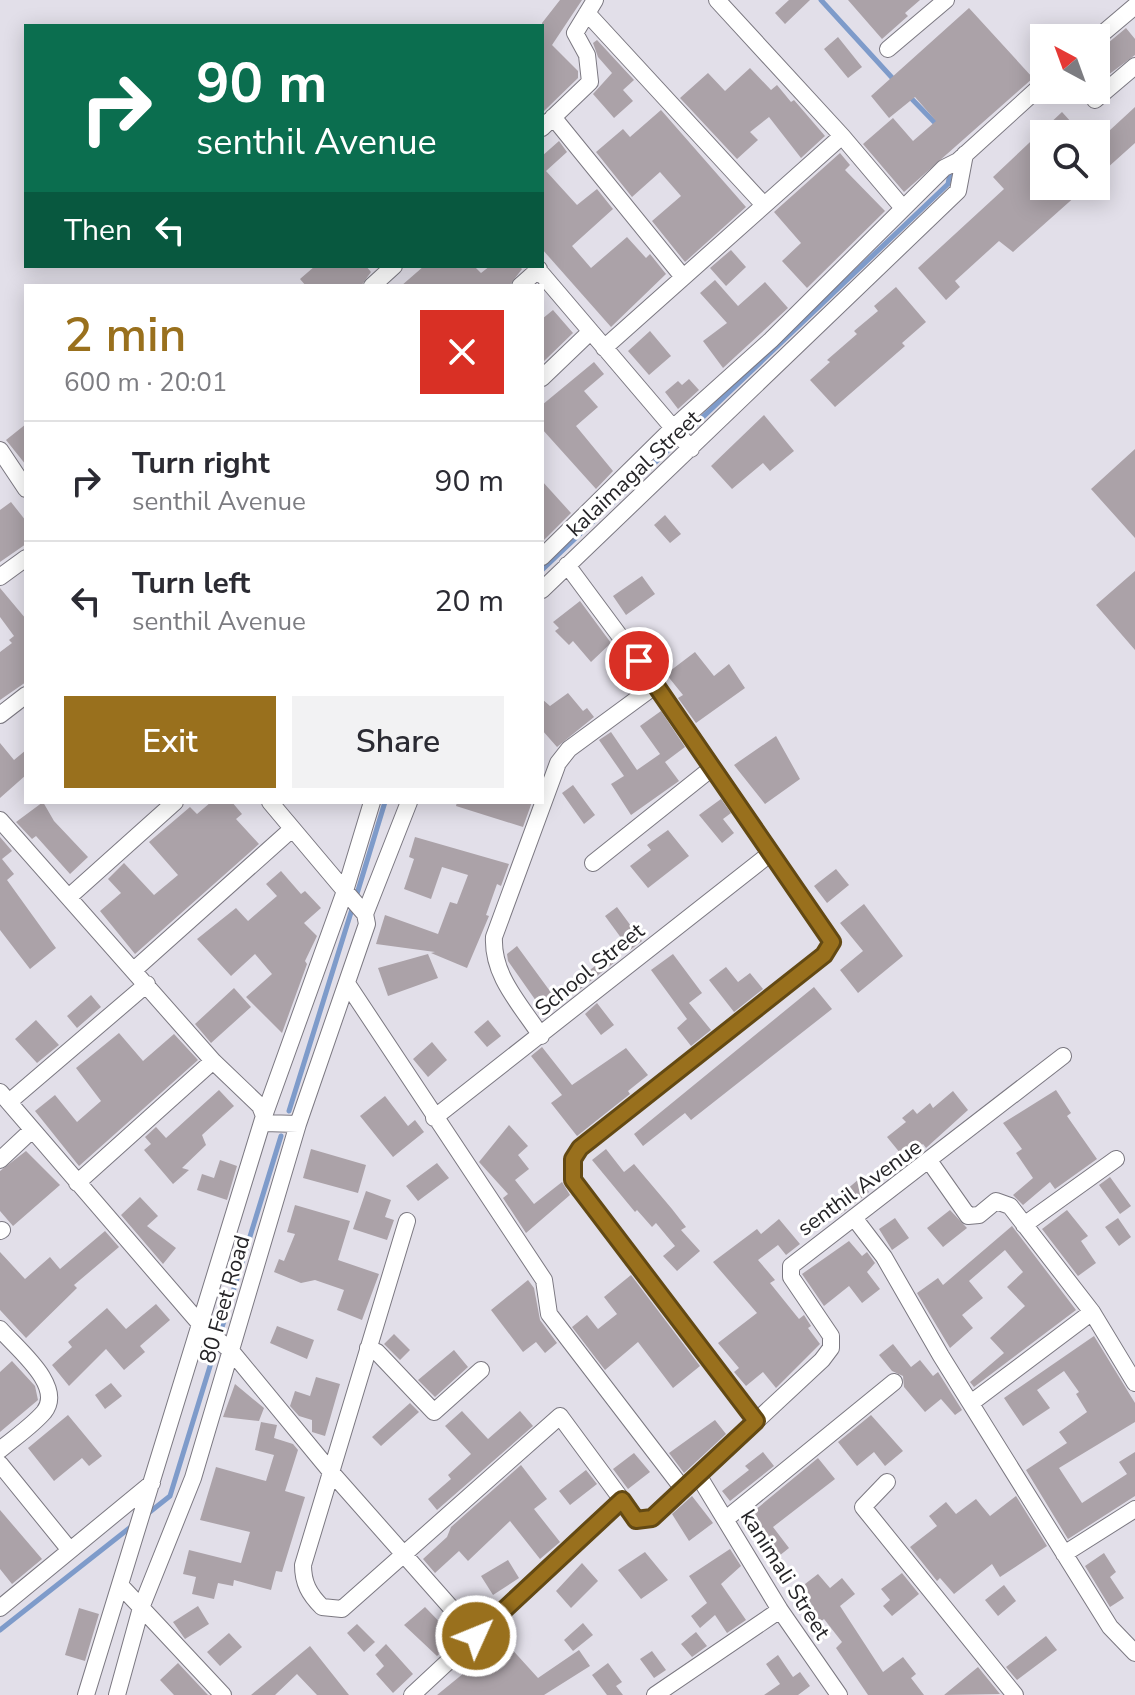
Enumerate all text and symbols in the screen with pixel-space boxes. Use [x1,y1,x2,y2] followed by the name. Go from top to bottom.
[1030,24,1110,104] north arrow
[1030,24,1110,200] map controls
[196,45,327,122] text: 90 m
[64,56,168,160] icon: right
[196,118,437,167] text: senthil Avenue
[1030,120,1110,200] button: search
[148,208,192,252] icon: left
[64,210,132,251] text: Then
[64,302,186,368] text: 2 min
[420,310,504,394] button: close
[64,365,227,400] text: 600 m · 20:01
[560,404,707,544] street label: kalaimagal Street
[132,443,270,484] text: Turn right
[64,459,108,503] icon: right
[435,461,504,502] text: 90 m
[132,484,306,519] text: senthil Avenue
[132,563,250,604] text: Turn left
[64,579,108,623] icon: left
[435,581,504,622] text: 20 m
[132,604,306,639] text: senthil Avenue
[605,627,673,695] pin
[617,639,661,683] icon: arrive
[64,696,276,788] button: Exit
[292,696,504,788] button: Share
[529,916,651,1023] street label: School Street
[791,1132,928,1243] street label: senthil Avenue
[192,1232,258,1367] street label: 80 Feet Road
[733,1504,837,1645] street label: kanimali Street
[434,1594,518,1678] position arrow

